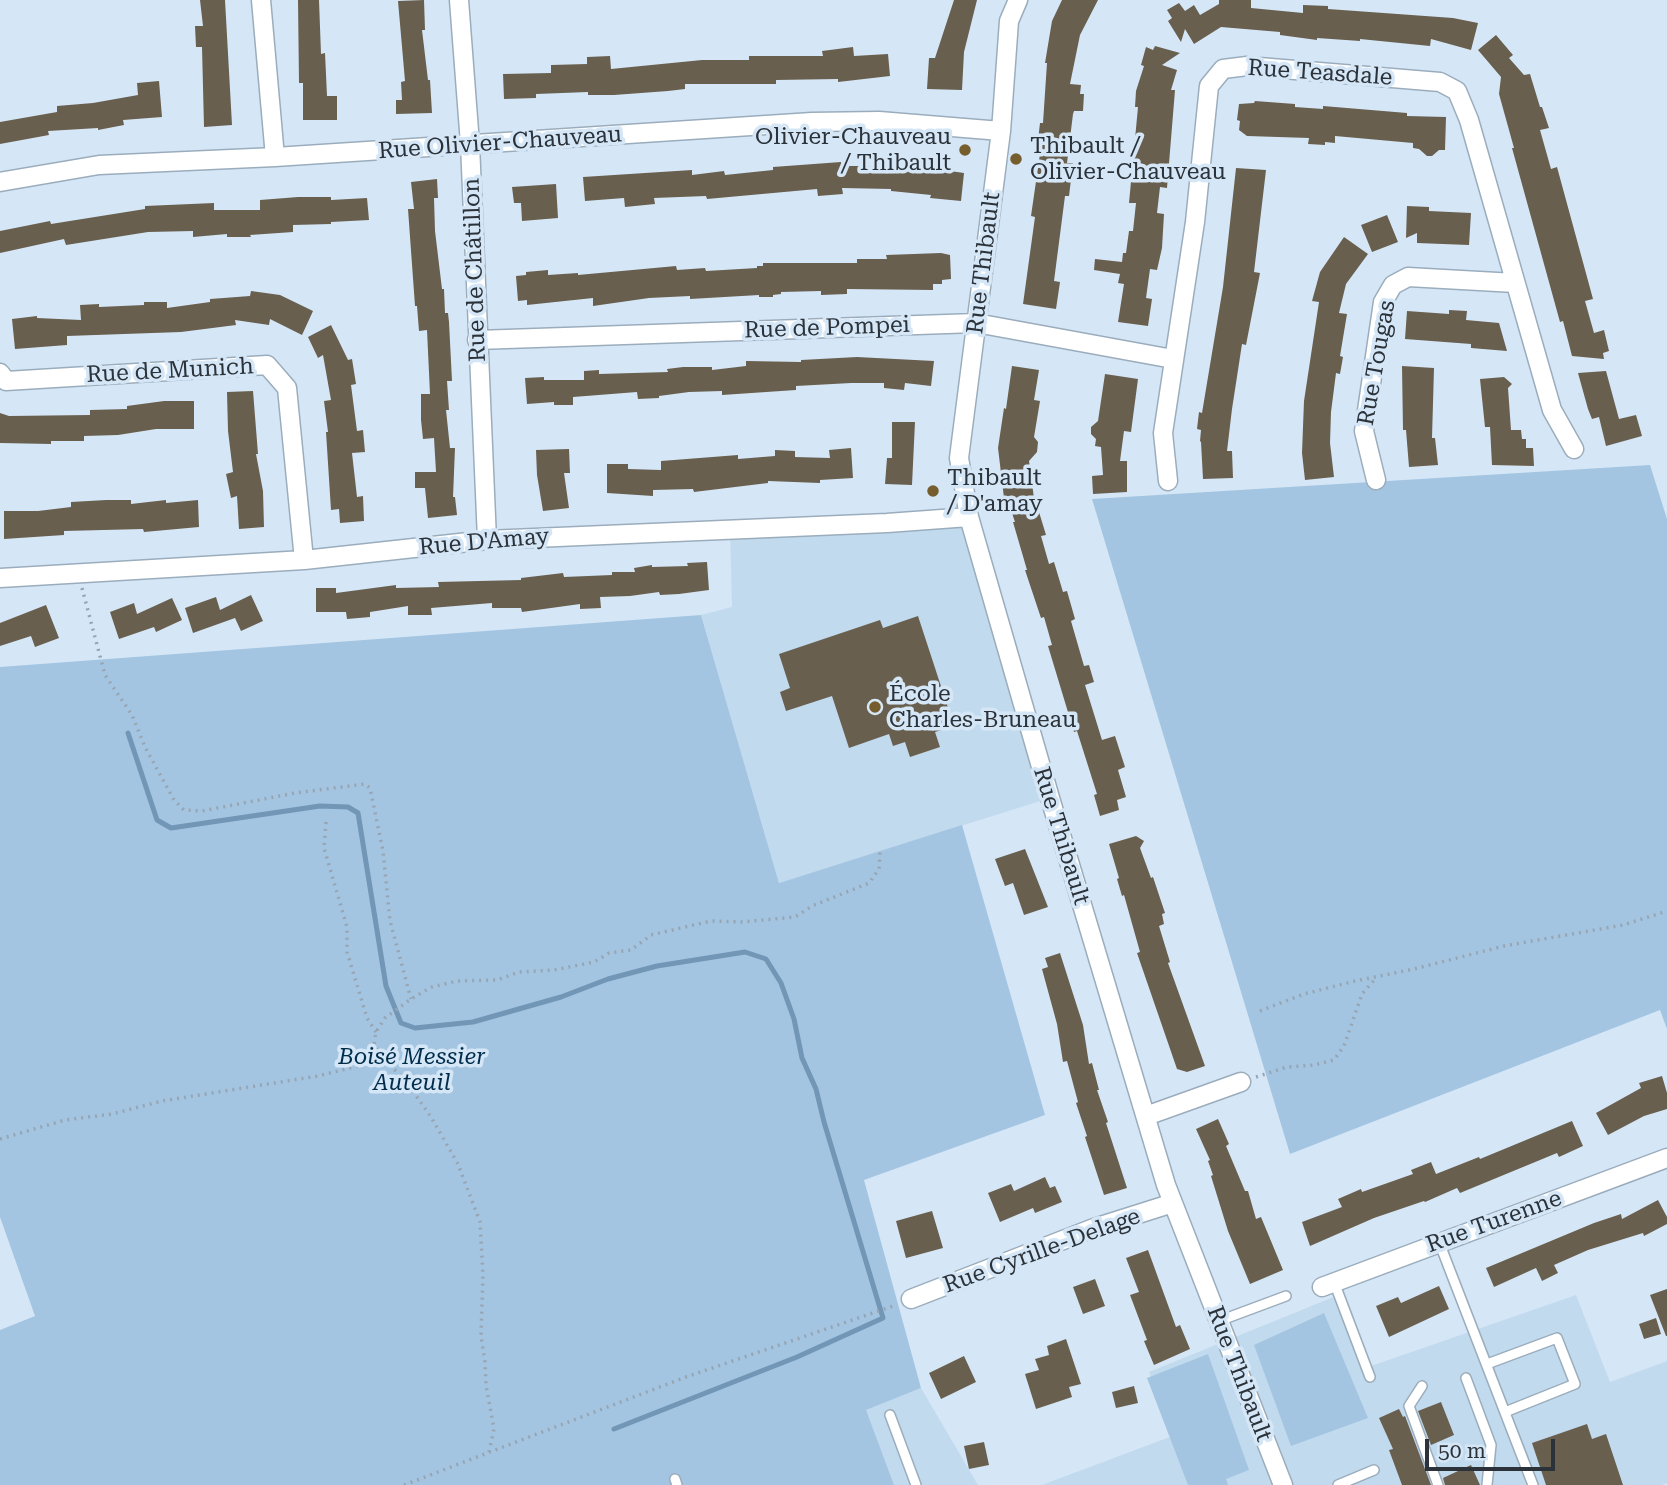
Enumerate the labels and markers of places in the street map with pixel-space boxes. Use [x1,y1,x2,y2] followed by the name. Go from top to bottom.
[755,123,951,177] place label: Olivier-Chauveau / Thibault
[1030,132,1226,186] place label: Thibault / Olivier-Chauveau
[957,142,973,158] marker: Olivier-Chauveau / Thibault
[1008,151,1024,167] marker: Thibault / Olivier-Chauveau
[947,464,1043,518] place label: Thibault / D'amay
[925,483,941,499] marker: Thibault / D'amay
[889,680,1076,734] place label: École Charles-Bruneau
[867,699,883,715] marker: École Charles-Bruneau

